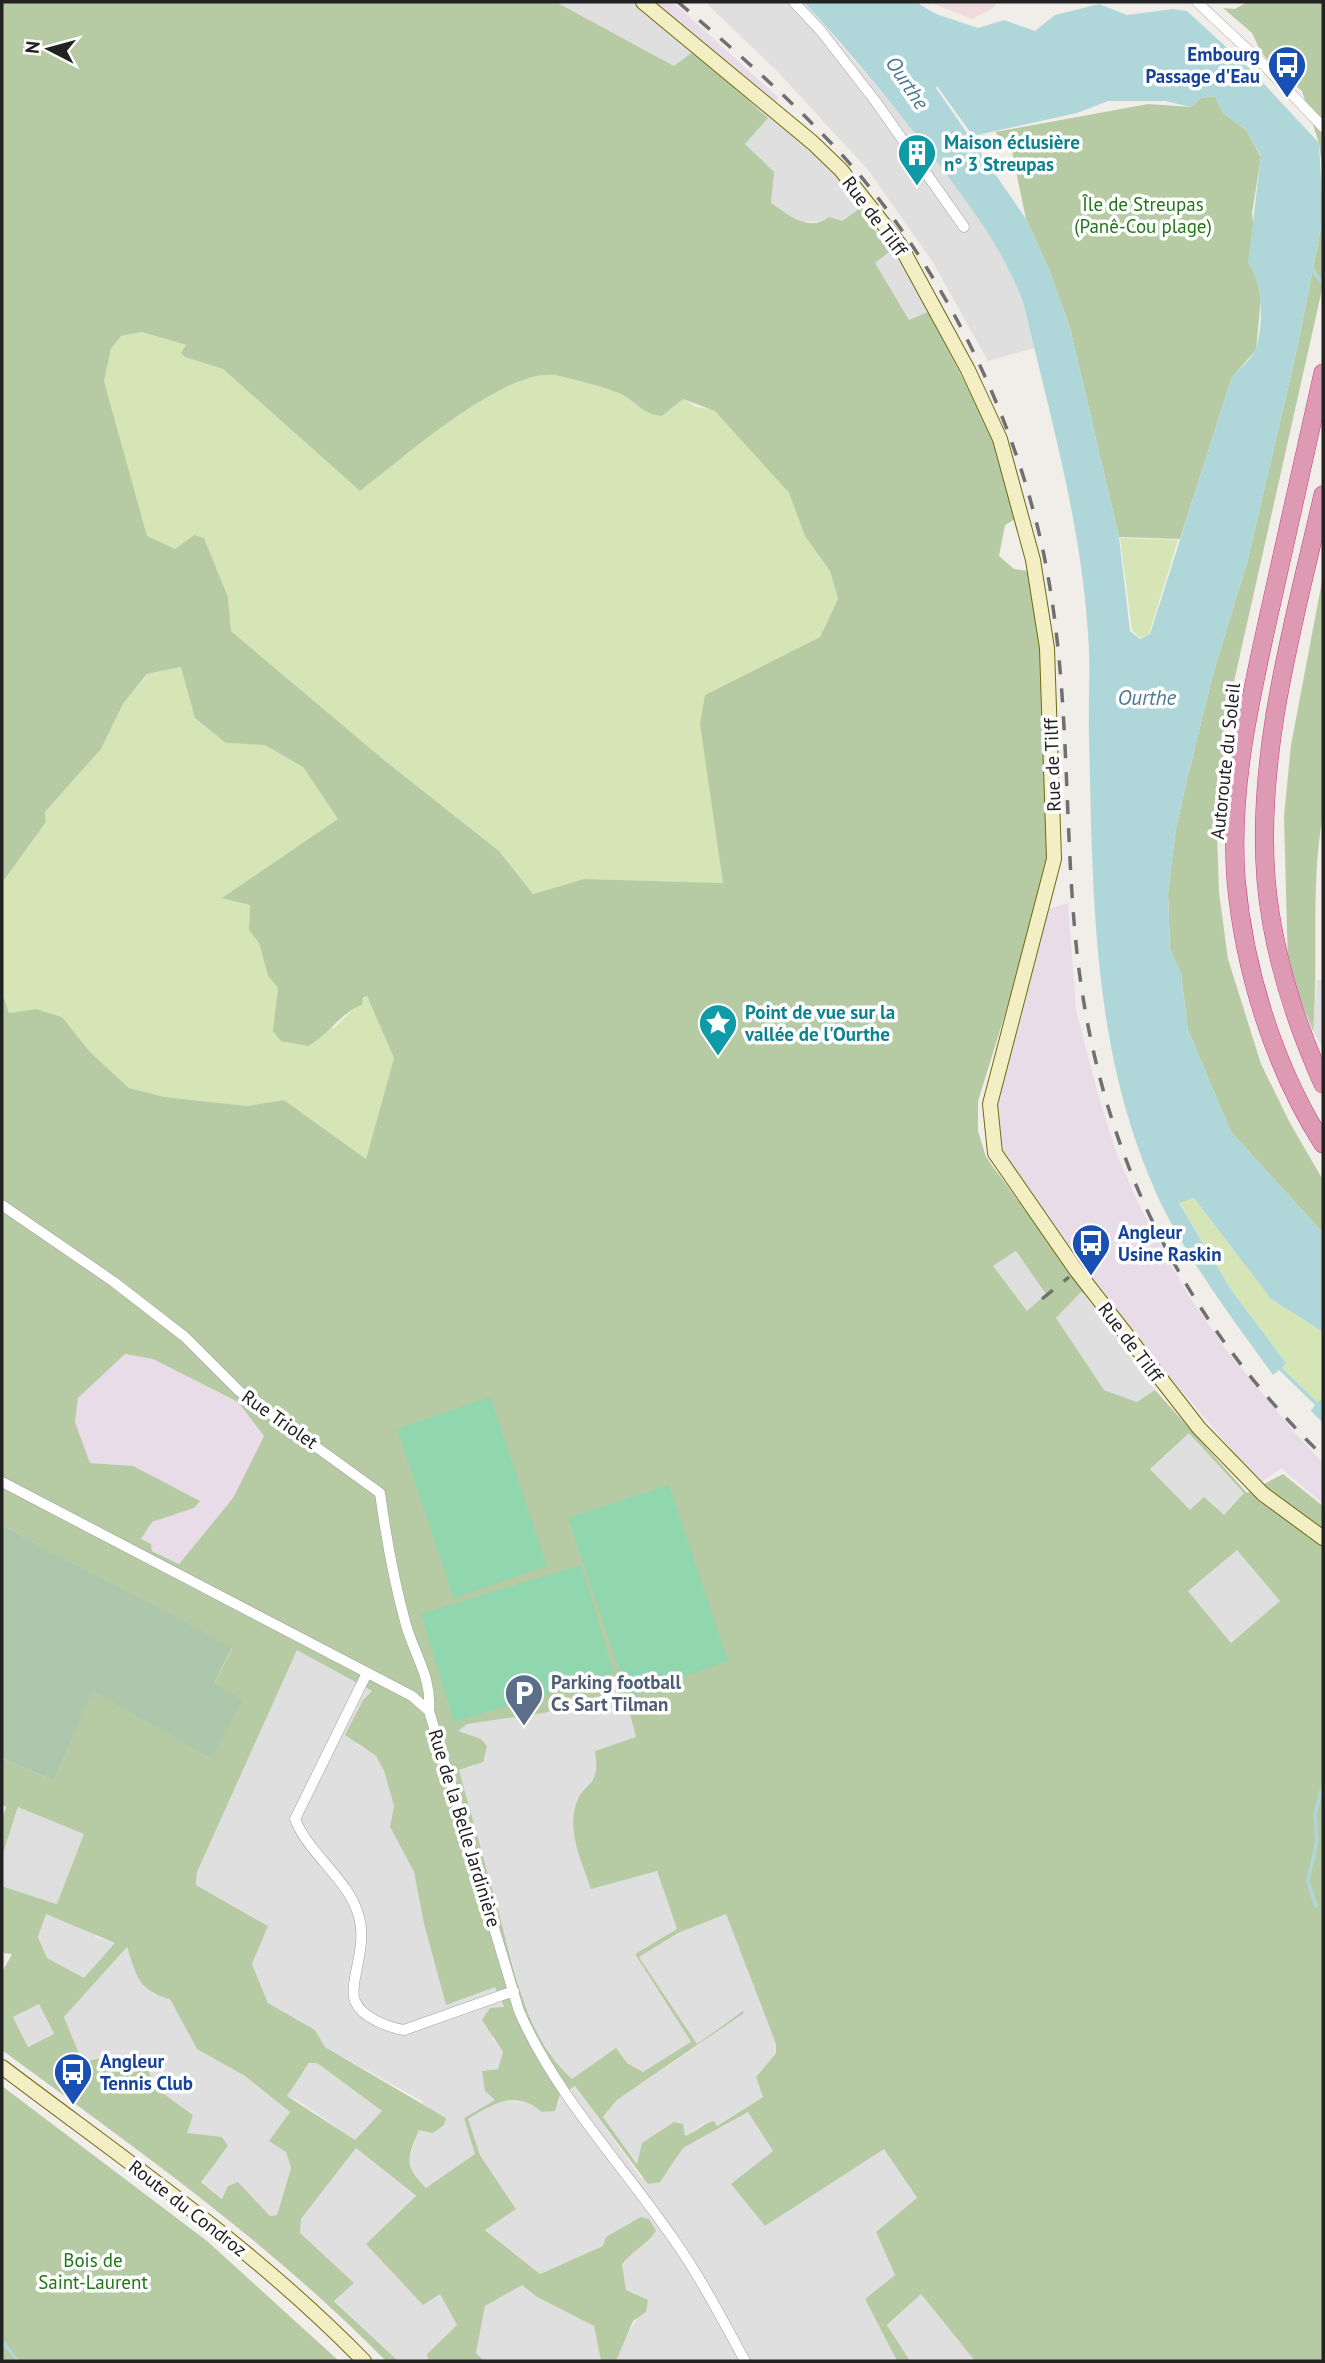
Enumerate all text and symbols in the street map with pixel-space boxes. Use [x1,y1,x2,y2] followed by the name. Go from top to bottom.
[14,14,84,84] north arrow
[20,40,45,55] text: N
[1146,42,1260,88] place label: Embourg Passage d'Eau
[1266,44,1308,99] bus stop icon: Embourg Passage d'Eau
[880,51,935,115] water label: Ourthe
[944,130,1080,176] place label: Maison éclusière n° 3 Streupas
[896,132,938,187] building icon: Maison éclusière n° 3 Streupas
[837,171,913,261] street label: Rue de Tilff
[1074,192,1212,238] park label: Île de Streupas (Panê-Cou plage)
[1205,681,1245,840] street label: Autoroute du Soleil
[1118,684,1177,711] water label: Ourthe
[1038,717,1066,812] street label: Rue de Tilff
[744,1000,895,1046] place label: Point de vue sur la vallée de l'Ourthe
[697,1002,739,1057] place icon: Point de vue sur la vallée de l'Ourthe
[1118,1220,1222,1266] place label: Angleur Usine Raskin
[1070,1222,1112,1277] bus stop icon: Angleur Usine Raskin
[1093,1297,1169,1387] street label: Rue de Tilff
[237,1384,323,1454] street label: Rue Triolet
[551,1670,681,1716] place label: Parking football Cs Sart Tilman
[503,1672,545,1727] parking icon: Parking football Cs Sart Tilman
[423,1726,507,1930] street label: Rue de la Belle Jardinière
[100,2049,193,2095] place label: Angleur Tennis Club
[52,2051,94,2106] bus stop icon: Angleur Tennis Club
[124,2154,252,2262] street label: Route du Condroz
[38,2248,148,2294] park label: Bois de Saint-Laurent

